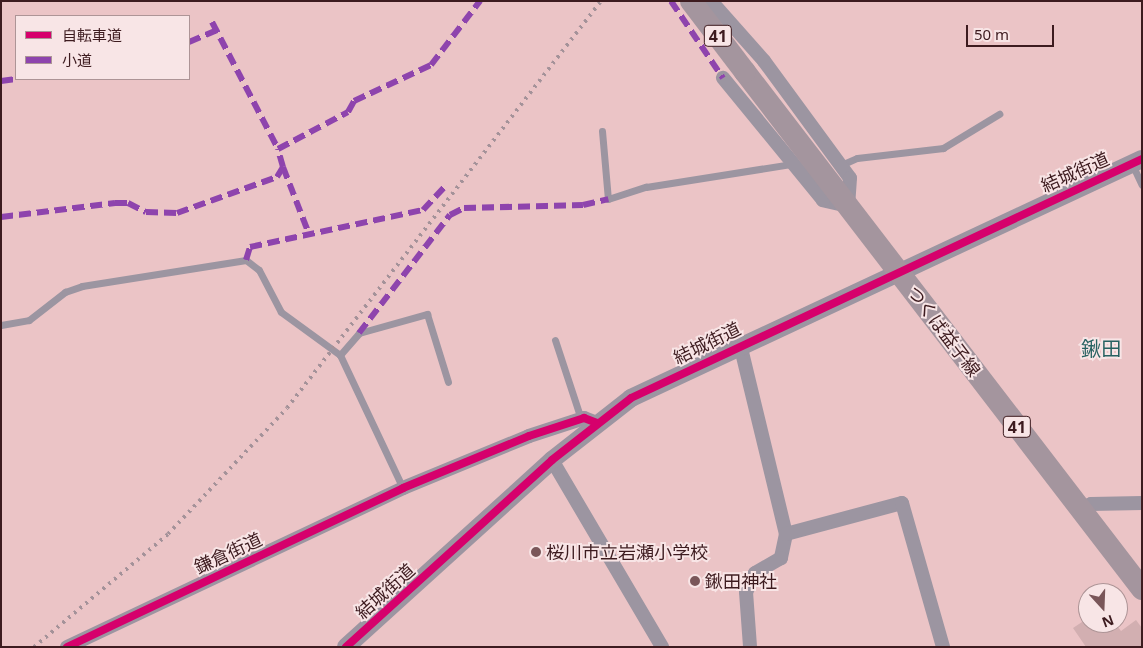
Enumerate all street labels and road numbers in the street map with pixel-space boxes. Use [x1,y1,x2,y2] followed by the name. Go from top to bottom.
[703,22,733,50] road number: 41
[1038,147,1112,197] street label: 結城街道
[903,281,985,381] street label: つくば益子線
[670,318,744,368] street label: 結城街道
[1002,414,1032,441] road number: 41
[191,528,265,578] street label: 鎌倉街道
[351,559,419,623] street label: 結城街道

